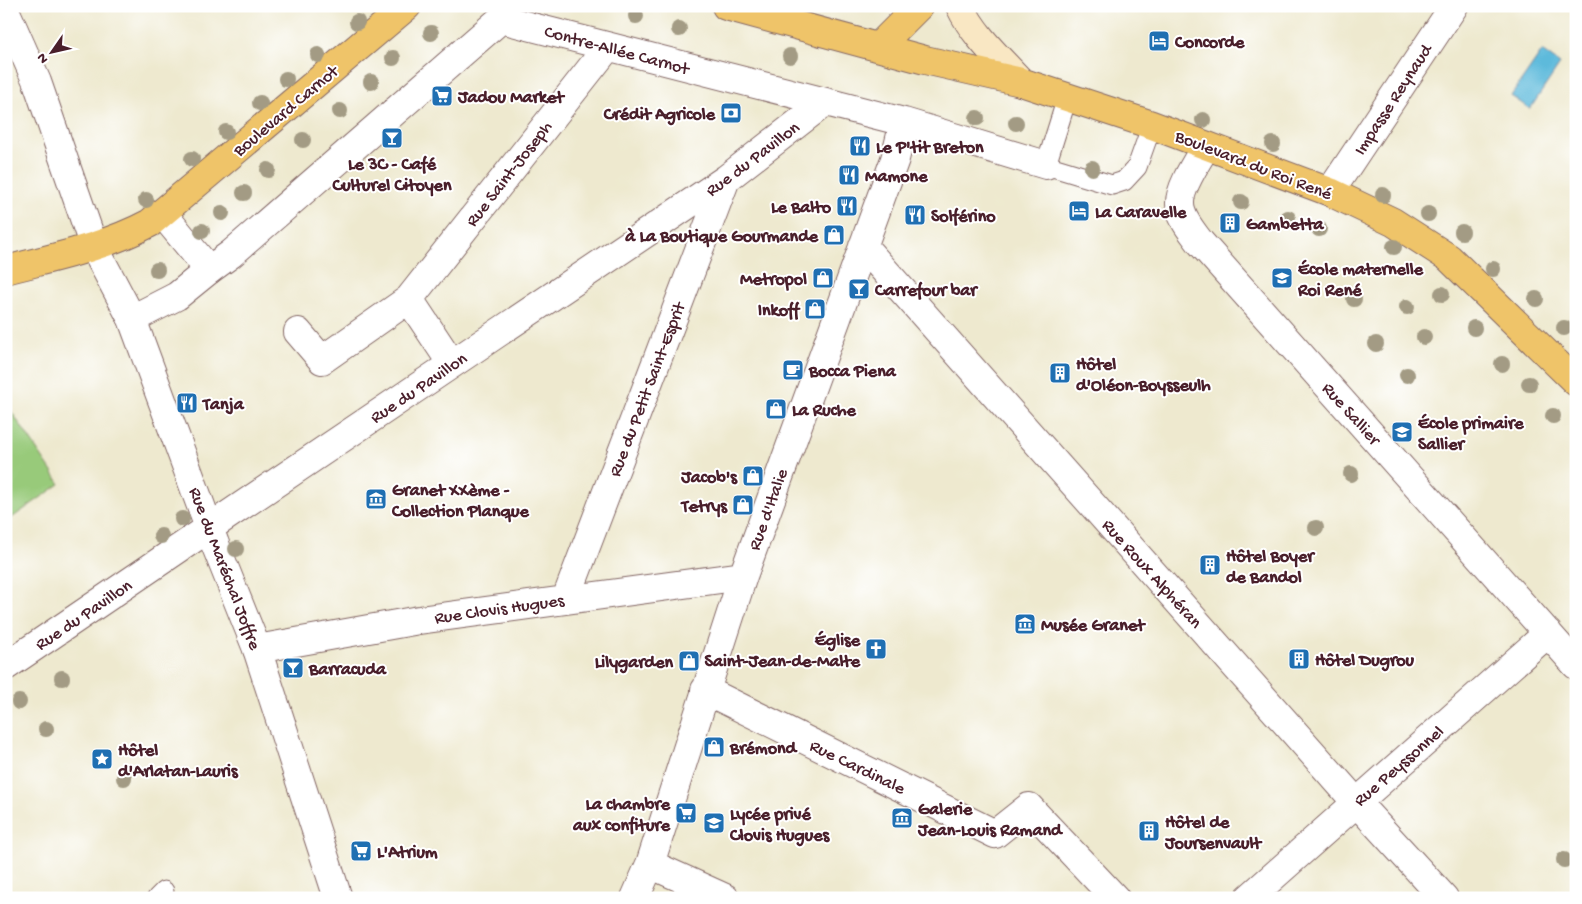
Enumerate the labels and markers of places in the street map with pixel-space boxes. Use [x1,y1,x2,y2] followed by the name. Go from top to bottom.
[1147,29,1171,53] hotel icon: Concorde
[1174,33,1245,54] place label: Concorde
[430,84,454,108] supermarket icon: Jadou Market
[457,88,565,109] place label: Jadou Market
[719,101,743,125] bank icon: Crédit Agricole
[603,105,716,126] place label: Crédit Agricole
[380,126,404,150] bar icon: Le 3C - Café Culturel Citoyen
[848,134,872,158] restaurant icon: Le P'tit Breton
[876,138,984,159] place label: Le P'tit Breton
[332,155,452,197] place label: Le 3C - Café Culturel Citoyen
[837,163,861,187] restaurant icon: Mamone
[865,167,928,188] place label: Mamone
[835,194,859,218] restaurant icon: Le Balto
[771,198,832,219] place label: Le Balto
[1067,199,1091,223] hotel icon: La Caravelle
[903,203,927,227] restaurant icon: Solférino
[1095,203,1187,224] place label: La Caravelle
[931,207,996,228] place label: Solférino
[1218,211,1242,235] building icon: Gambetta
[1246,215,1325,236] place label: Gambetta
[822,223,846,247] shop icon: à La Boutique Gourmande
[624,227,819,248] place label: à La Boutique Gourmande
[1297,259,1424,302] place label: École maternelle Roi René
[811,266,835,290] shop icon: Metropol
[1270,266,1294,290] school or university icon: École maternelle Roi René
[740,270,807,291] place label: Metropol
[847,277,871,301] bar icon: Carrefour bar
[874,281,979,302] place label: Carrefour bar
[803,297,827,321] shop icon: Inkoff
[758,301,800,322] place label: Inkoff
[1076,355,1211,397] place label: Hôtel d'Oléon-Boysseulh
[781,358,805,382] cafe icon: Bocca Piena
[1048,361,1072,385] building icon: Hôtel d'Oléon-Boysseulh
[808,362,897,383] place label: Bocca Piena
[175,391,199,415] restaurant icon: Tanja
[201,395,245,416] place label: Tanja
[764,397,788,421] shop icon: La Ruche
[792,401,857,422] place label: La Ruche
[1418,413,1524,456] place label: École primaire Sallier
[1390,420,1414,444] school or university icon: École primaire Sallier
[741,464,765,488] shop icon: Jacob's
[680,468,738,489] place label: Jacob's
[391,481,529,523] place label: Granet XXème - Collection Planque
[364,487,388,511] museum icon: Granet XXème - Collection Planque
[731,493,755,517] shop icon: Tetrys
[680,497,728,518] place label: Tetrys
[1226,547,1316,589] place label: Hôtel Boyer de Bandol
[1198,553,1222,577] building icon: Hôtel Boyer de Bandol
[1013,612,1037,636] museum icon: Musée Granet
[1041,616,1146,637] place label: Musée Granet
[705,630,861,673] place label: Église Saint-Jean-de-Malte
[864,637,888,661] church icon: Église Saint-Jean-de-Malte
[1287,647,1311,671] building icon: Hôtel Dugrou
[677,649,701,673] shop icon: Lilygarden
[1315,651,1415,672] place label: Hôtel Dugrou
[595,653,673,674] place label: Lilygarden
[281,656,305,680] bar icon: Barracuda
[308,660,387,681] place label: Barracuda
[702,735,726,759] shop icon: Brémond
[729,739,799,760] place label: Brémond
[118,741,239,783] place label: Hôtel d'Arlatan-Lauris
[90,747,114,771] place icon: Hôtel d'Arlatan-Lauris
[572,795,671,837] place label: La chambre aux confiture
[917,800,1064,842] place label: Galerie Jean-Louis Ramand
[674,801,698,825] supermarket icon: La chambre aux confiture
[729,805,830,847] place label: Lycée privé Clovis Hugues
[890,806,914,830] museum icon: Galerie Jean-Louis Ramand
[702,811,726,835] school or university icon: Lycée privé Clovis Hugues
[1164,813,1263,855] place label: Hôtel de Joursenvault
[1137,819,1161,843] building icon: Hôtel de Joursenvault
[349,839,373,863] supermarket icon: L'Atrium
[377,843,438,864] place label: L'Atrium

